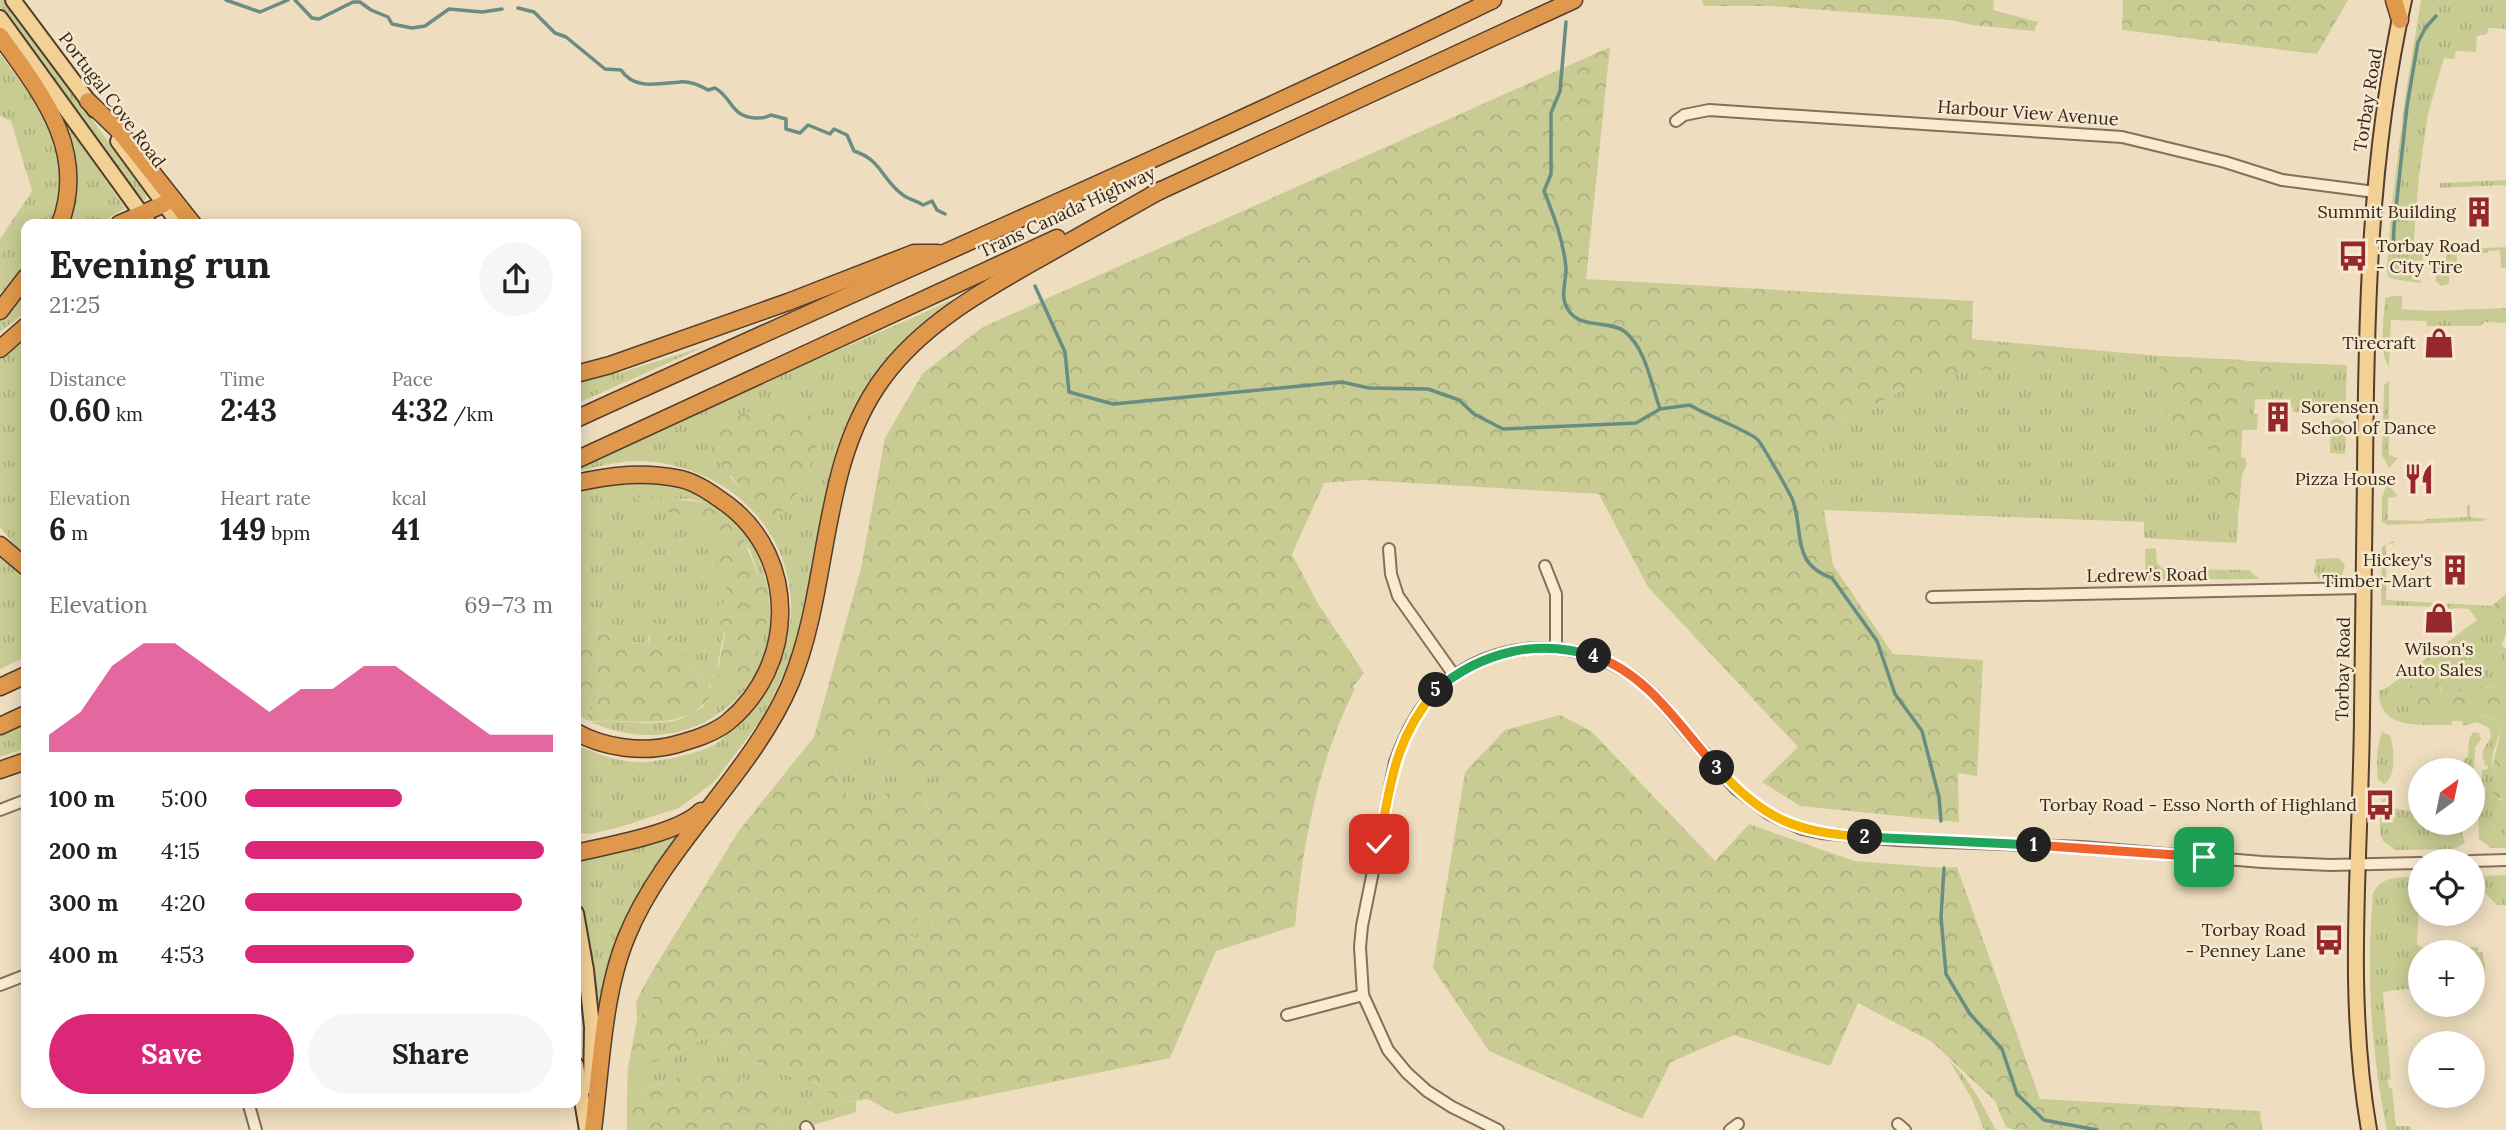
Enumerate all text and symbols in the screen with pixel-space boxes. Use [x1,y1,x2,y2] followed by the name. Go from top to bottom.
[54,27,171,172] street label: Portugal Cove Road
[2348,46,2387,153] street label: Torbay Road
[1937,95,2120,130] street label: Harbour View Avenue
[975,160,1159,263] street label: Trans Canada Highway
[2462,195,2496,229] building icon: Summit Building
[2317,200,2457,223] place label: Summit Building
[2376,234,2481,278] place label: Torbay Road - City Tire
[2336,239,2370,273] bus stop icon: Torbay Road - City Tire
[49,240,271,288] text: Evening run
[479,242,553,316] button: share
[49,290,100,319] text: 21:25
[2422,326,2456,360] shop icon: Tirecraft
[2342,331,2416,354] place label: Tirecraft
[49,367,126,391] text: Distance
[220,367,265,391] text: Time
[392,367,433,391] text: Pace
[49,391,111,429] text: 0.60
[220,391,277,429] text: 2:43
[392,391,448,429] text: 4:32
[2301,395,2437,439] place label: Sorensen School of Dance
[2261,400,2295,434] building icon: Sorensen School of Dance
[111,402,143,426] text: km
[448,402,494,426] text: /km
[2402,462,2436,496] restaurant icon: Pizza House
[2295,467,2396,490] place label: Pizza House
[49,486,131,510] text: Elevation
[220,486,311,510] text: Heart rate
[392,486,427,510] text: kcal
[49,510,66,548] text: 6
[220,510,266,548] text: 149
[392,510,420,548] text: 41
[66,521,88,545] text: m
[266,521,311,545] text: bpm
[2322,548,2432,592] place label: Hickey's Timber-Mart
[2438,553,2472,587] building icon: Hickey's Timber-Mart
[2086,562,2208,587] street label: Ledrew's Road
[49,590,148,619] text: Elevation
[464,590,553,619] text: 69–73 m
[2422,601,2456,635] shop icon: Wilson's Auto Sales
[2330,616,2355,721] street label: Torbay Road
[2395,637,2482,681] place label: Wilson's Auto Sales
[1576,638,1612,674] pin: 4
[1588,643,1599,667] text: 4
[1418,672,1454,708] pin: 5
[1430,677,1441,701] text: 5
[1700,750,1734,786] pin: 3
[1711,755,1722,779] text: 3
[2408,758,2485,835] north arrow
[2408,758,2485,1108] map controls
[49,784,115,813] text: 100 m
[161,784,208,813] text: 5:00
[2363,788,2397,822] bus stop icon: Torbay Road - Esso North of Highland
[2039,793,2357,816] place label: Torbay Road - Esso North of Highland
[1349,814,1409,874] pin
[1848,820,1882,854] pin: 2
[1859,824,1870,848] text: 2
[1360,825,1398,863] icon: check
[2174,827,2234,887] pin
[2016,828,2052,862] pin: 1
[2030,832,2037,856] text: 1
[49,836,118,865] text: 200 m
[161,836,200,865] text: 4:15
[2185,838,2223,876] icon: arrive
[2408,849,2485,926] button: locate
[49,888,118,917] text: 300 m
[161,888,206,917] text: 4:20
[2185,918,2306,962] place label: Torbay Road - Penney Lane
[2312,923,2346,957] bus stop icon: Torbay Road - Penney Lane
[49,940,118,969] text: 400 m
[161,940,205,969] text: 4:53
[2408,940,2485,1017] button: +
[49,1014,294,1094] button: Save
[308,1014,553,1094] button: Share
[2408,1031,2485,1108] button: −

